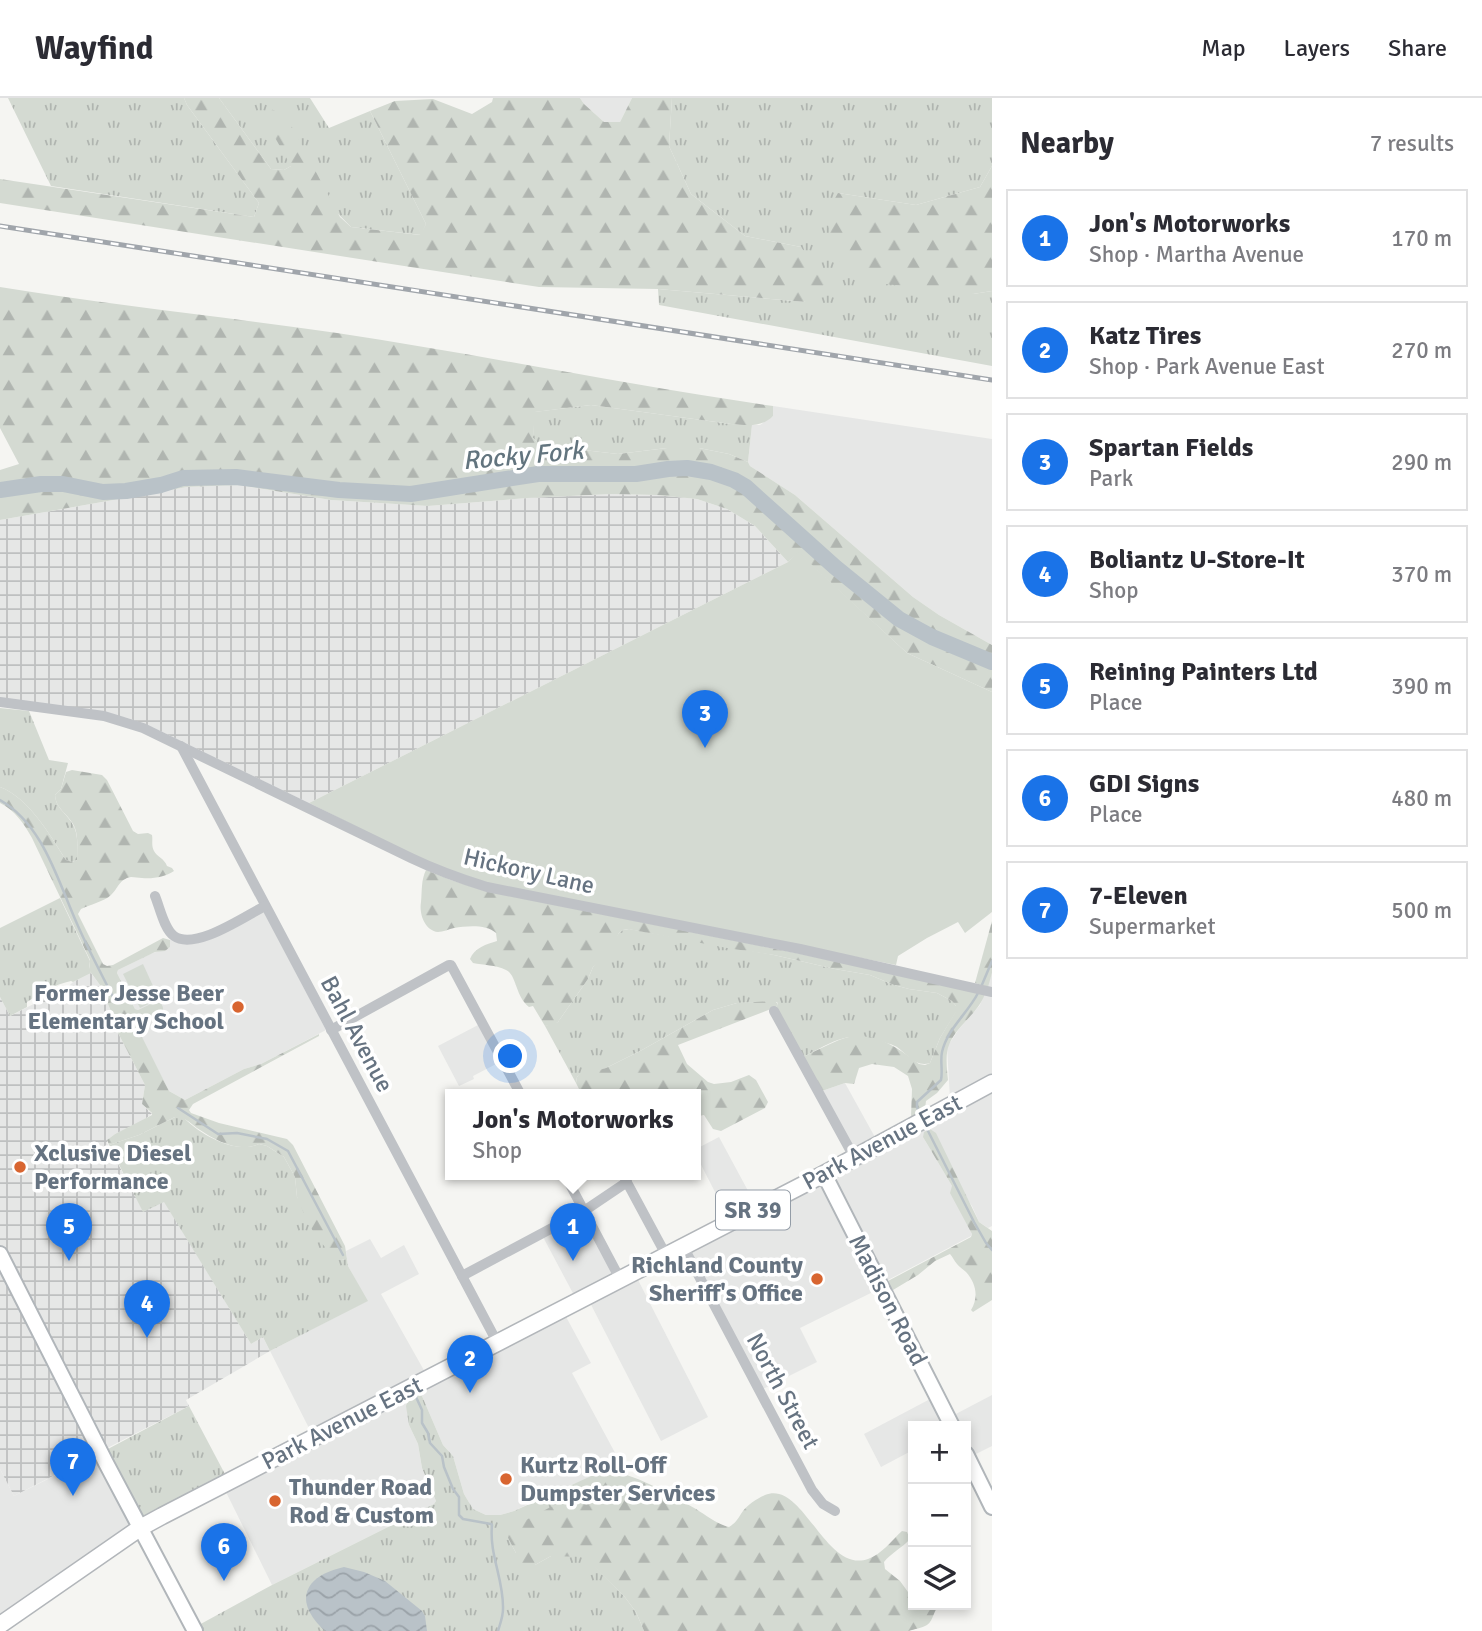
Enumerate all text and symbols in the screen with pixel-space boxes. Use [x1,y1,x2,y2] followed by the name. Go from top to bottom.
[35,28,154,69] text: Wayfind
[1201,33,1246,63] text: Map
[1284,33,1350,63] text: Layers
[1388,33,1447,63] text: Share
[1020,125,1114,162] text: Nearby
[1370,129,1454,158] text: 7 results
[1089,208,1290,240] text: Jon's Motorworks
[1039,224,1051,253] text: 1
[1391,224,1452,253] text: 170 m
[1089,240,1304,269] text: Shop · Martha Avenue
[1089,320,1201,352] text: Katz Tires
[1039,336,1051,365] text: 2
[1391,336,1452,365] text: 270 m
[1089,352,1324,381] text: Shop · Park Avenue East
[1089,432,1253,464] text: Spartan Fields
[461,435,587,477] water label: Rocky Fork
[1039,448,1051,477] text: 3
[1391,448,1452,477] text: 290 m
[1089,464,1133,493] text: Park
[1089,544,1305,576] text: Boliantz U-Store-It
[1039,560,1051,589] text: 4
[1391,560,1452,589] text: 370 m
[1089,576,1138,605] text: Shop
[1089,656,1318,688] text: Reining Painters Ltd
[1039,672,1051,701] text: 5
[1391,672,1452,701] text: 390 m
[1089,688,1143,717] text: Place
[682,690,728,748] pin: 3
[1089,768,1199,800] text: GDI Signs
[1039,784,1051,813] text: 6
[1391,784,1452,813] text: 480 m
[1089,800,1143,829] text: Place
[461,841,597,901] street label: Hickory Lane
[1089,880,1188,912] text: 7-Eleven
[1039,896,1051,925] text: 7
[1391,896,1452,925] text: 500 m
[1089,912,1216,941] text: Supermarket
[314,971,400,1097] street label: Bahl Avenue
[27,978,224,1036] place label: Former Jesse Beer Elementary School
[230,999,246,1015] marker: Former Jesse Beer Elementary School
[493,1039,527,1073] your location
[797,1087,967,1197] street label: Park Avenue East
[445,1089,701,1180] popup
[472,1104,674,1136] text: Jon's Motorworks
[472,1136,522,1165] text: Shop
[34,1138,192,1196] place label: Xclusive Diesel Performance
[12,1159,28,1175] marker: Xclusive Diesel Performance
[716,1190,790,1230] road number: SR 39
[46,1203,92,1261] pin: 5
[550,1203,596,1261] pin: 1
[842,1229,934,1371] street label: Madison Road
[631,1250,803,1308] place label: Richland County Sheriff's Office
[809,1271,825,1287] marker: Richland County Sheriff's Office
[124,1280,170,1338] pin: 4
[740,1328,826,1454] street label: North Street
[447,1335,493,1393] pin: 2
[257,1370,427,1476] street label: Park Avenue East
[908,1421,971,1610] map controls
[908,1421,971,1484] button: +
[50,1438,96,1496] pin: 7
[520,1450,716,1508] place label: Kurtz Roll-Off Dumpster Services
[498,1471,514,1487] marker: Kurtz Roll-Off Dumpster Services
[289,1472,434,1530] place label: Thunder Road Rod & Custom
[908,1484,971,1547] button: −
[267,1493,283,1509] marker: Thunder Road Rod & Custom
[201,1523,247,1581] pin: 6
[908,1547,971,1610] button: layers

